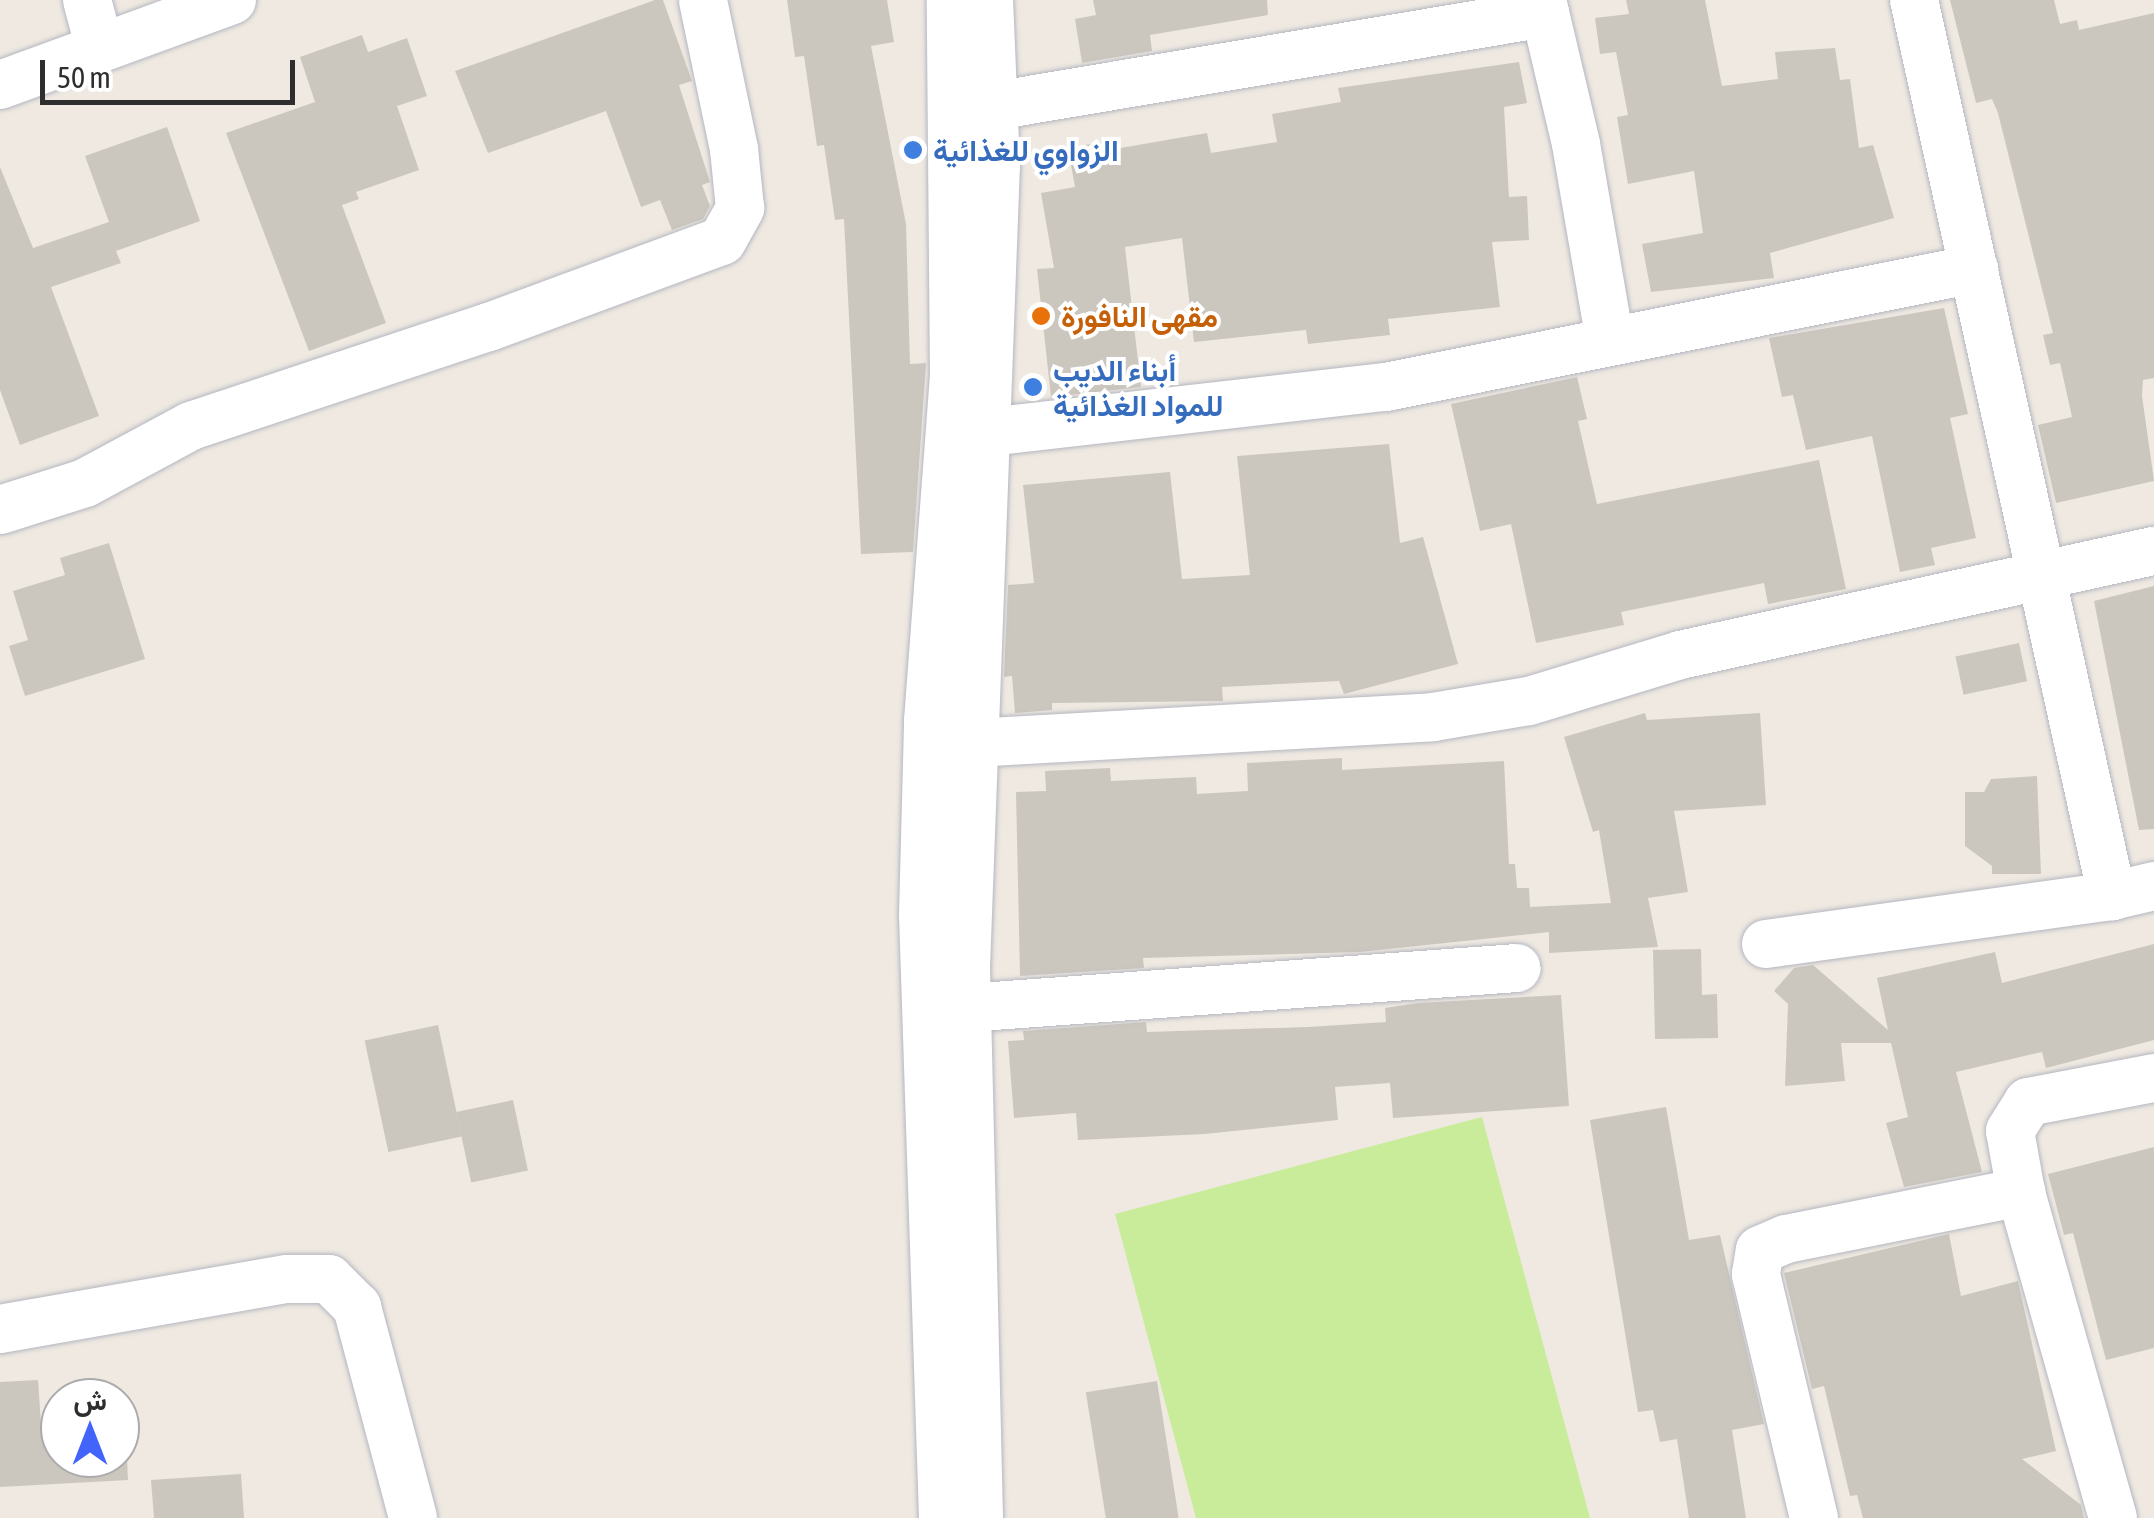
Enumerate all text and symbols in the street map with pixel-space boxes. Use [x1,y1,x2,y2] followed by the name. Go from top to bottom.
[45,40,300,102] scale bar
[57,60,111,94] text: 50 m
[933,132,1119,168] place label: الزواوي للغذائية
[902,139,924,161] marker: الزواوي للغذائية
[1061,298,1218,334] place label: مقهى النافورة
[1030,305,1052,327] marker: مقهى النافورة
[1053,352,1223,422] place label: أبناء الديب للمواد الغذائية
[1022,376,1044,398] marker: أبناء الديب للمواد الغذائية
[40,1378,140,1478] north arrow
[73,1384,107,1416] text: ش

